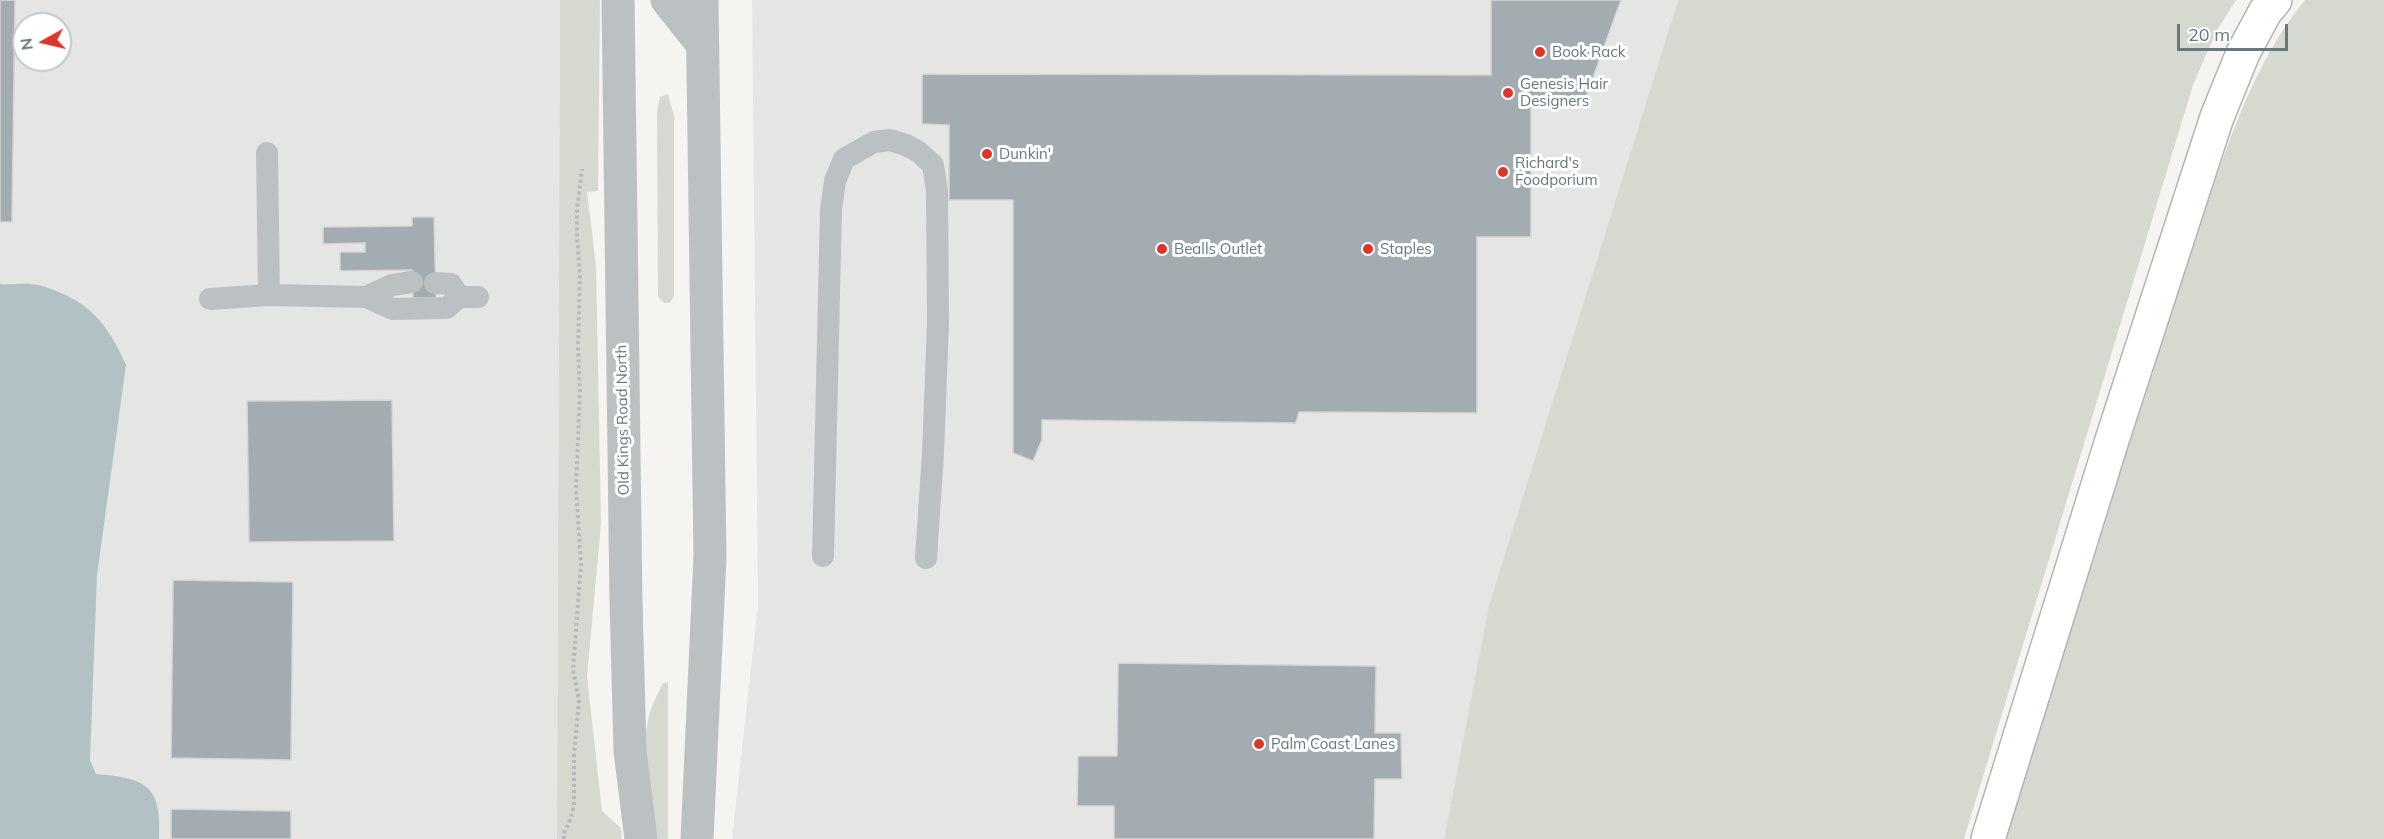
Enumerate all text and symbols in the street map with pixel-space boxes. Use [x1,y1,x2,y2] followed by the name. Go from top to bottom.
[12,12,72,72] north arrow
[2180,12,2291,50] scale bar
[2188,23,2230,46] text: 20 m
[15,37,37,52] text: N
[1552,43,1625,61] place label: Book Rack
[1533,45,1547,59] marker: Book Rack
[1520,75,1608,110] place label: Genesis Hair Designers
[1501,86,1515,100] marker: Genesis Hair Designers
[999,145,1051,163] place label: Dunkin'
[980,147,994,161] marker: Dunkin'
[1515,154,1598,189] place label: Richard's Foodporium
[1496,165,1510,179] marker: Richard's Foodporium
[1174,240,1262,258] place label: Bealls Outlet
[1380,240,1432,258] place label: Staples
[1155,242,1169,256] marker: Bealls Outlet
[1361,242,1375,256] marker: Staples
[613,345,633,495] street label: Old Kings Road North
[1271,735,1395,753] place label: Palm Coast Lanes
[1252,737,1266,751] marker: Palm Coast Lanes

